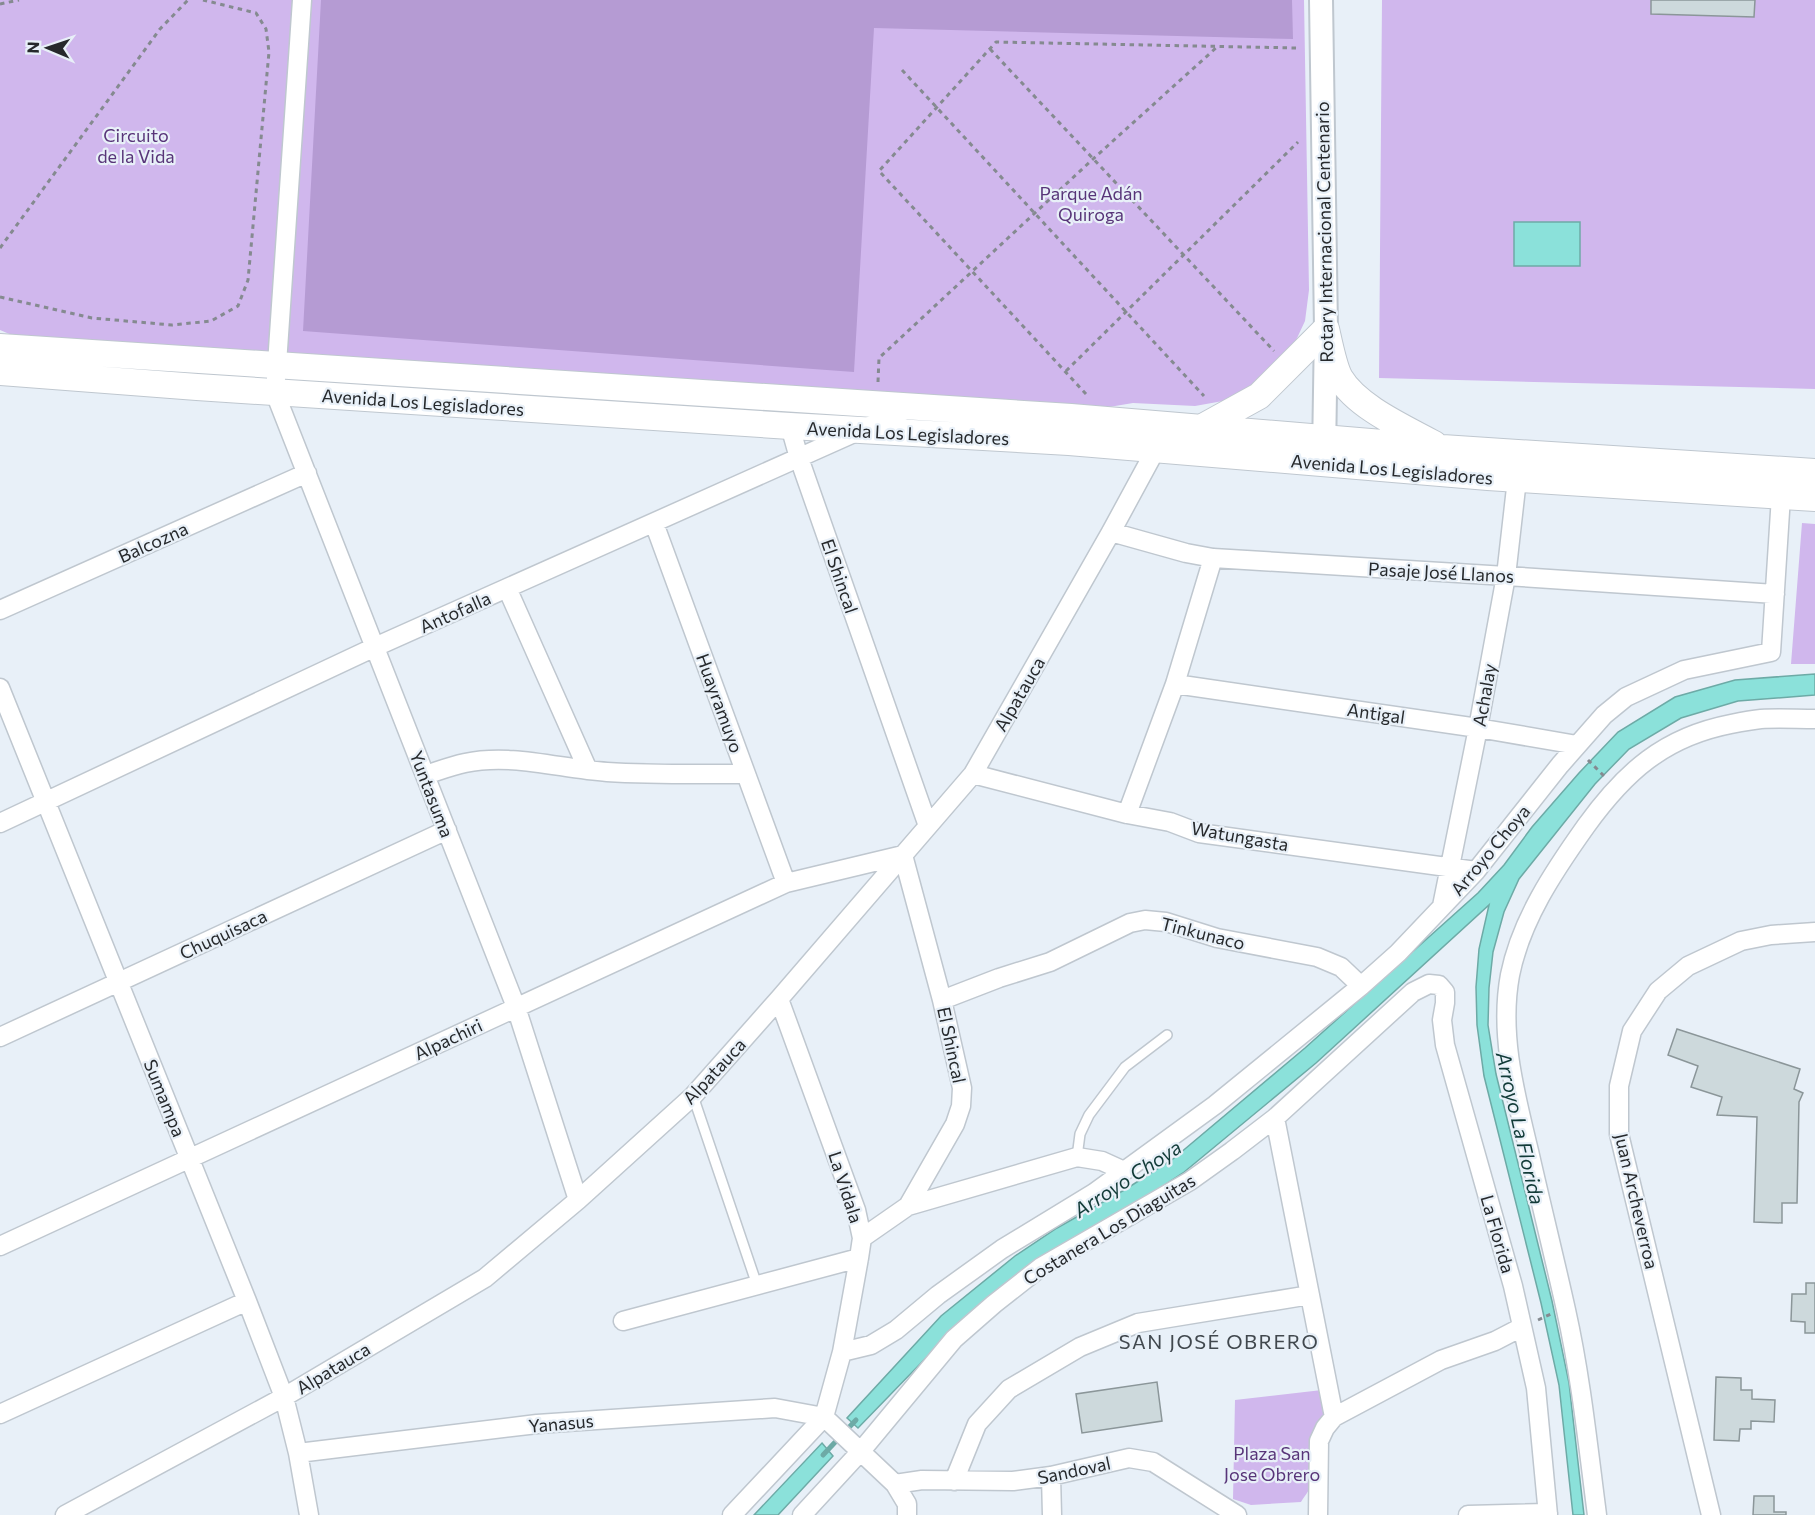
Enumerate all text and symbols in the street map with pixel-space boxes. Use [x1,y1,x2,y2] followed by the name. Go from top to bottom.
[18,18,78,78] north arrow
[23,41,42,54] text: N
[1311,101,1337,363] street label: Rotary Internacional Centenario
[97,124,175,167] park label: Circuito de la Vida
[1039,182,1143,225] park label: Parque Adán Quiroga
[321,384,525,420] street label: Avenida Los Legisladores
[806,417,1010,449] street label: Avenida Los Legisladores
[1290,449,1494,489] street label: Avenida Los Legisladores
[115,517,191,567] street label: Balcozna
[817,536,863,616] street label: El Shincal
[1367,557,1515,587] street label: Pasaje José Llanos
[416,587,494,637] street label: Antofalla
[692,650,748,756] street label: Huayramuyo
[989,653,1049,735] street label: Alpatauca
[1468,662,1500,728] street label: Achalay
[1346,698,1406,728] street label: Antigal
[405,748,459,840] street label: Yuntasuma
[1446,800,1534,900] street label: Arroyo Choya
[1190,817,1290,855] street label: Watungasta
[176,904,270,964] street label: Chuquisaca
[1159,912,1247,954] street label: Tinkunaco
[933,1005,971,1085] street label: El Shincal
[410,1014,486,1064] street label: Alpachiri
[678,1033,750,1109] street label: Alpatauca
[1492,1048,1550,1207] water label: Arroyo La Florida
[140,1056,190,1140] street label: Sumampa
[1611,1131,1663,1271] street label: Juan Archeverroa
[1068,1134,1185,1222] water label: Arroyo Choya
[824,1148,868,1226] street label: La Vidala
[1019,1169,1199,1289] street label: Costanera Los Diaguitas
[1476,1192,1520,1276] street label: La Florida
[1119,1329,1319,1353] district label: SAN JOSÉ OBRERO
[292,1337,374,1399] street label: Alpatauca
[527,1409,595,1437] street label: Yanasus
[1224,1442,1320,1485] park label: Plaza San Jose Obrero
[1035,1452,1113,1488] street label: Sandoval

